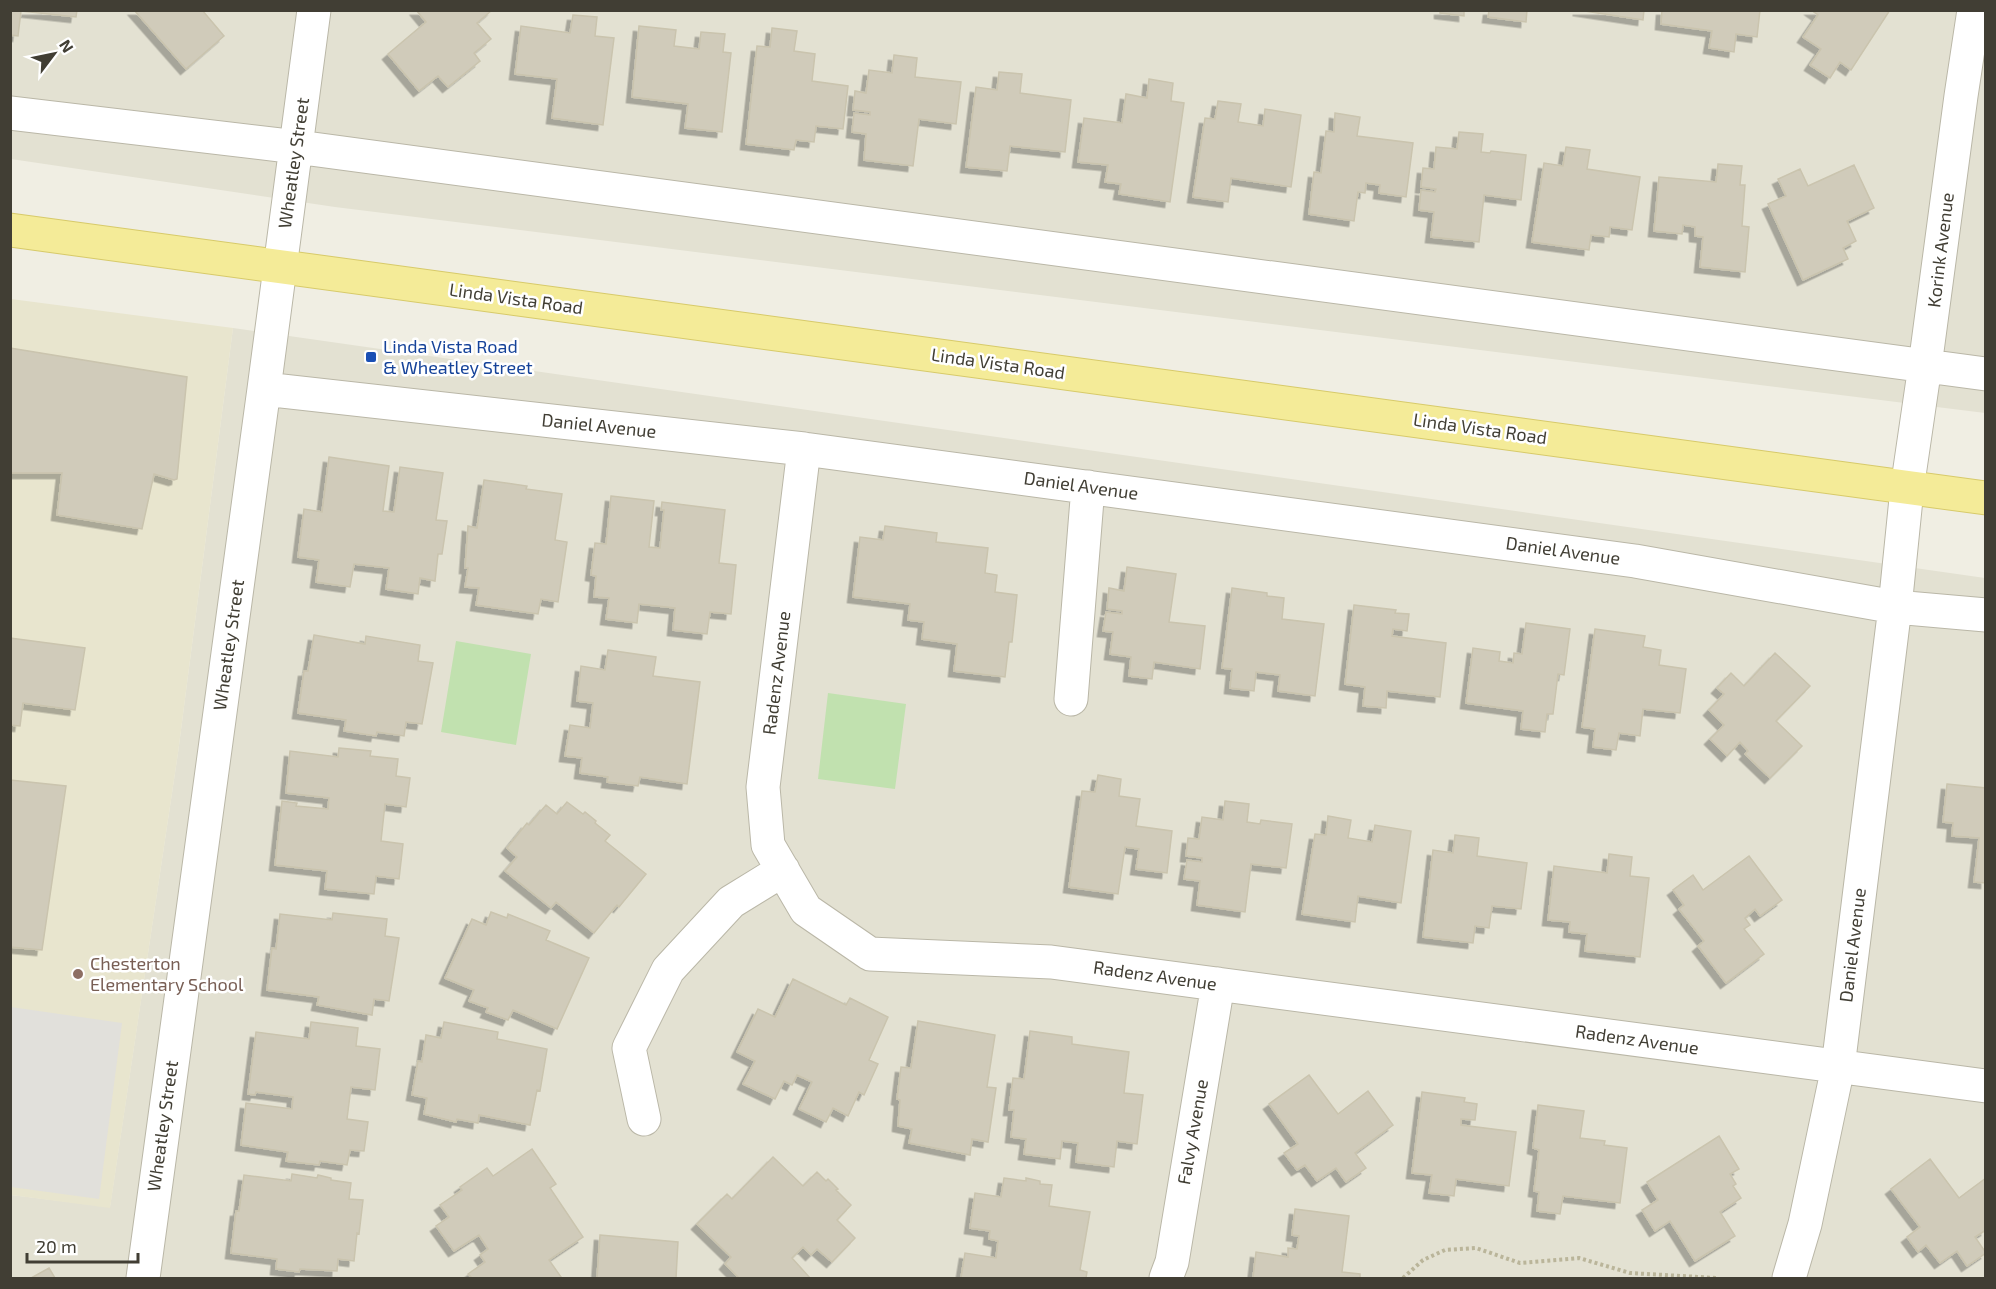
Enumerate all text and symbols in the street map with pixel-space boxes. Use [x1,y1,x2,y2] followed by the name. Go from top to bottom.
[24,24,84,84] north arrow
[56,36,78,56] text: N
[273,96,313,230] street label: Wheatley Street
[1922,191,1958,309] street label: Korink Avenue
[448,278,584,318] street label: Linda Vista Road
[383,335,533,378] place label: Linda Vista Road & Wheatley Street
[930,343,1066,383] street label: Linda Vista Road
[364,350,378,364] marker: Linda Vista Road & Wheatley Street
[541,408,658,442] street label: Daniel Avenue
[1412,408,1548,448] street label: Linda Vista Road
[1023,466,1140,504] street label: Daniel Avenue
[1505,531,1622,569] street label: Daniel Avenue
[208,578,248,712] street label: Wheatley Street
[758,610,795,736] street label: Radenz Avenue
[1834,886,1870,1003] street label: Daniel Avenue
[90,952,244,995] place label: Chesterton Elementary School
[1092,955,1218,995] street label: Radenz Avenue
[71,967,85,981] marker: Chesterton Elementary School
[1574,1019,1700,1059] street label: Radenz Avenue
[142,1059,182,1193] street label: Wheatley Street
[1172,1077,1212,1186] street label: Falvy Avenue
[27,1226,138,1264] scale bar
[36,1235,77,1257] text: 20 m

